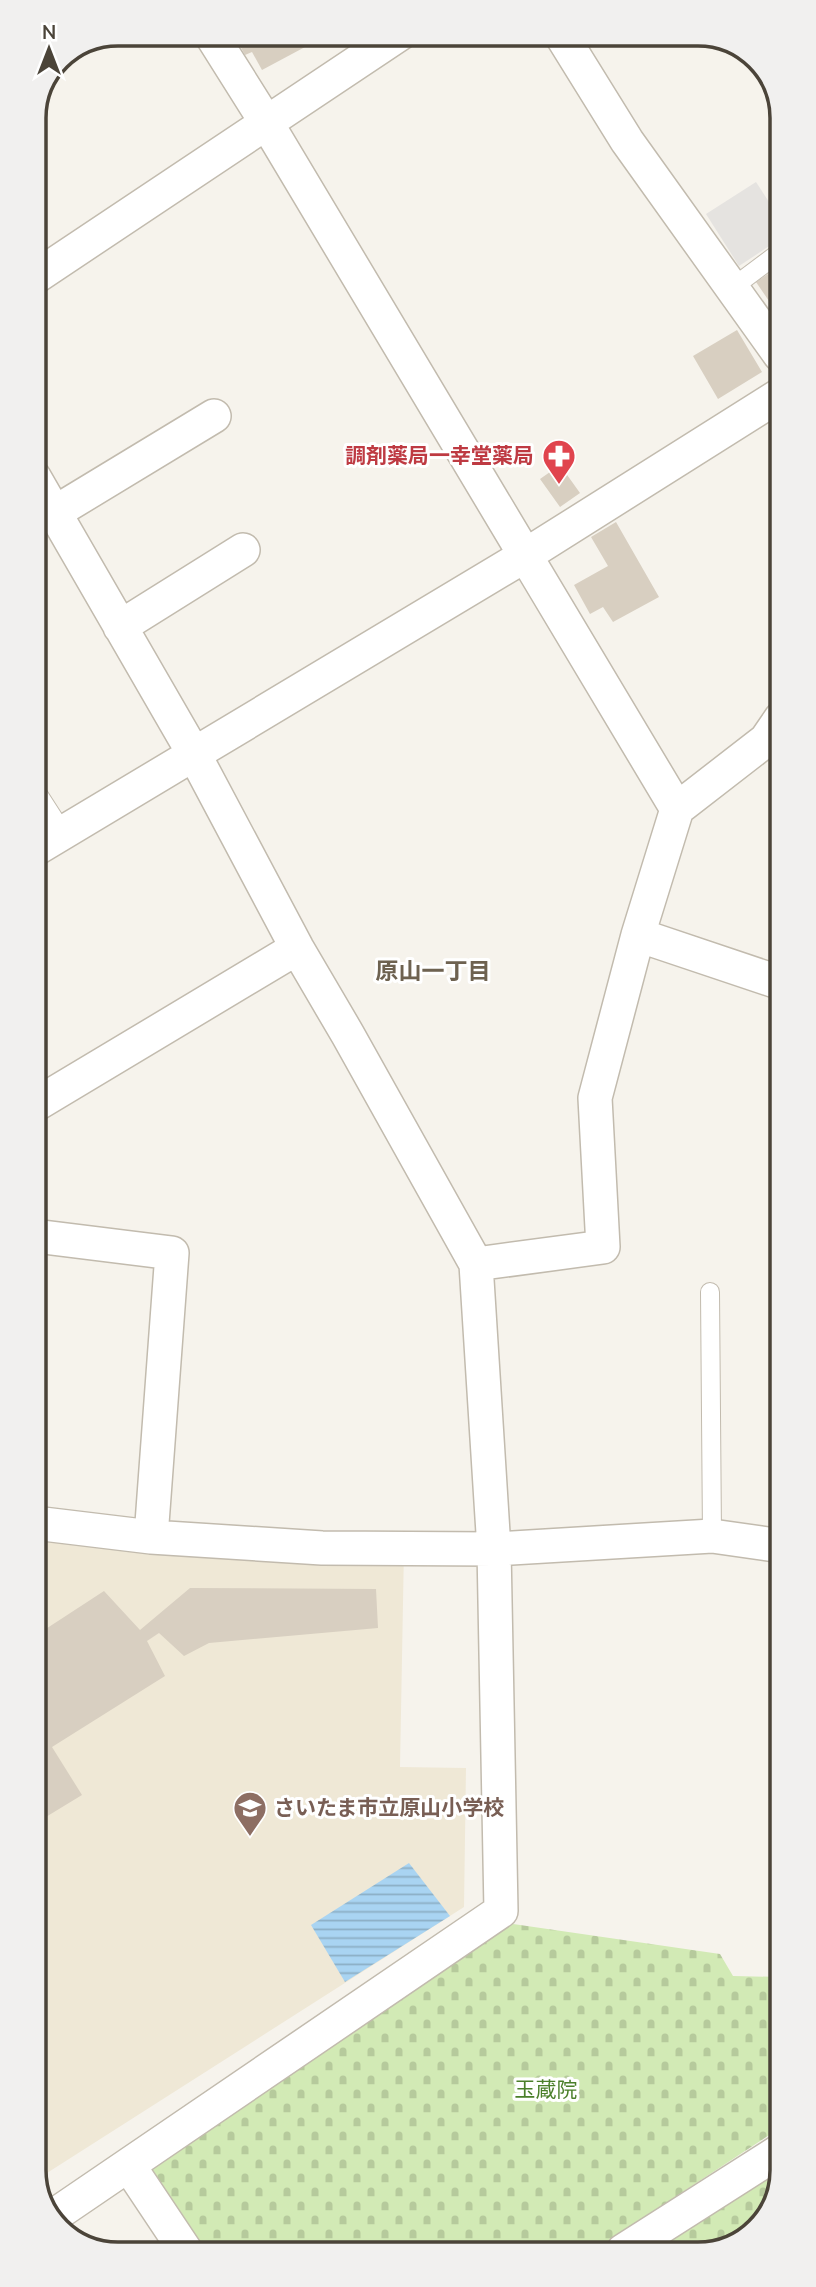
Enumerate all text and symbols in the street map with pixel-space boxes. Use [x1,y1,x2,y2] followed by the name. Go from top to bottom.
[14,14,84,84] north arrow
[42,20,56,46] text: N
[540,437,578,486] pharmacy icon: 調剤薬局一幸堂薬局
[345,442,534,470] place label: 調剤薬局一幸堂薬局
[376,956,491,987] district label: 原山一丁目
[231,1789,269,1838] school or university icon: さいたま市立原山小学校
[274,1794,504,1822] place label: さいたま市立原山小学校
[515,2076,578,2104] park label: 玉蔵院

